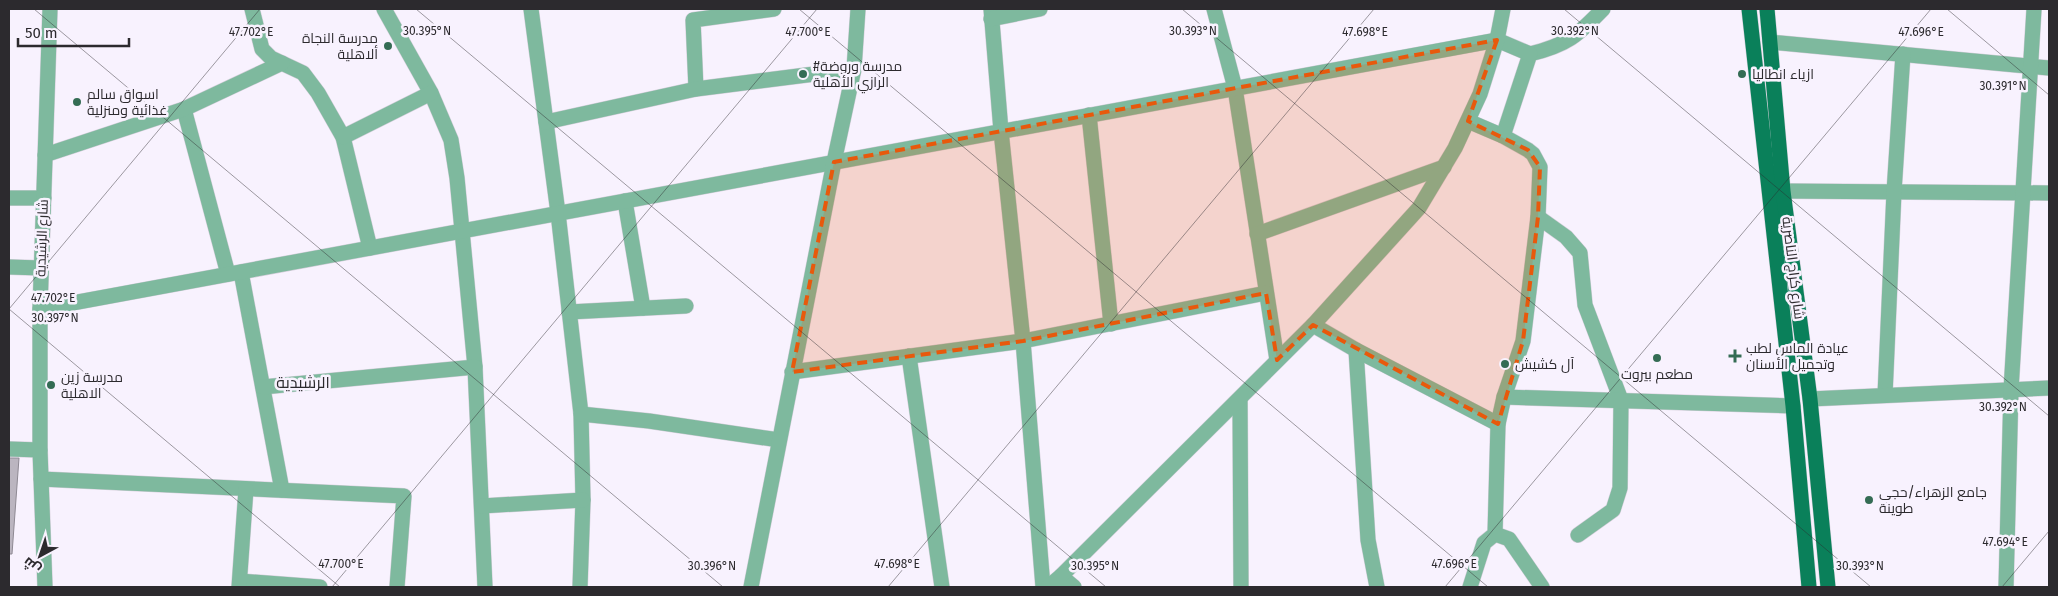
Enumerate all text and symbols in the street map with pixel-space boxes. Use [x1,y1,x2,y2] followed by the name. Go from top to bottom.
[18,15,129,47] scale bar
[25,24,58,42] text: 50 m
[403,24,451,38] text: 30.395°N
[1169,24,1217,38] text: 30.393°N
[1551,24,1599,38] text: 30.392°N
[229,25,273,39] text: 47.702°E
[785,25,831,39] text: 47.700°E
[1342,25,1388,39] text: 47.698°E
[1898,25,1944,39] text: 47.696°E
[302,30,378,63] place label: مدرسة النجاة ألاهلية
[382,40,394,52] marker: مدرسة النجاة ألاهلية
[813,58,902,94] place label: #مدرسة وروضة الرازي الأهلية
[1752,66,1814,83] place label: ازياء انطاليا
[797,68,809,80] marker: #مدرسة وروضة الرازي الأهلية
[1736,68,1748,80] marker: ازياء انطاليا
[1979,79,2027,93] text: 30.391°N
[87,86,167,119] place label: اسواق سالم غذائية ومنزلية
[71,96,83,108] marker: اسواق سالم غذائية ومنزلية
[32,199,52,277] street label: شارع الرشيدية
[1778,216,1808,320] street label: شارع كراج الناصرية
[31,291,75,305] text: 47.702°E
[31,311,79,325] text: 30.397°N
[1746,340,1849,373] place label: عيادة الماس لطب وتجميل الأسنان
[1728,349,1742,363] marker: عيادة الماس لطب وتجميل الأسنان
[1651,352,1663,364] marker: مطعم بيروت
[1515,356,1574,373] place label: آل كشيش
[1499,358,1511,370] marker: آل كشيش
[1621,366,1693,384] place label: مطعم بيروت
[61,369,123,402] place label: مدرسة زين الاهلية
[276,373,330,392] district label: الرشيدية
[45,379,57,391] marker: مدرسة زين الاهلية
[1979,400,2027,414] text: 30.392°N
[1879,484,1987,517] place label: جامع الزهراء/حجي طوينة
[1863,494,1875,506] marker: جامع الزهراء/حجي طوينة
[15,531,65,581] north arrow
[1982,535,2028,549] text: 47.694°E
[20,553,44,578] text: ش
[318,557,364,571] text: 47.700°E
[874,557,920,571] text: 47.698°E
[1431,557,1477,571] text: 47.696°E
[688,559,736,573] text: 30.396°N
[1071,559,1119,573] text: 30.395°N
[1836,559,1884,573] text: 30.393°N

